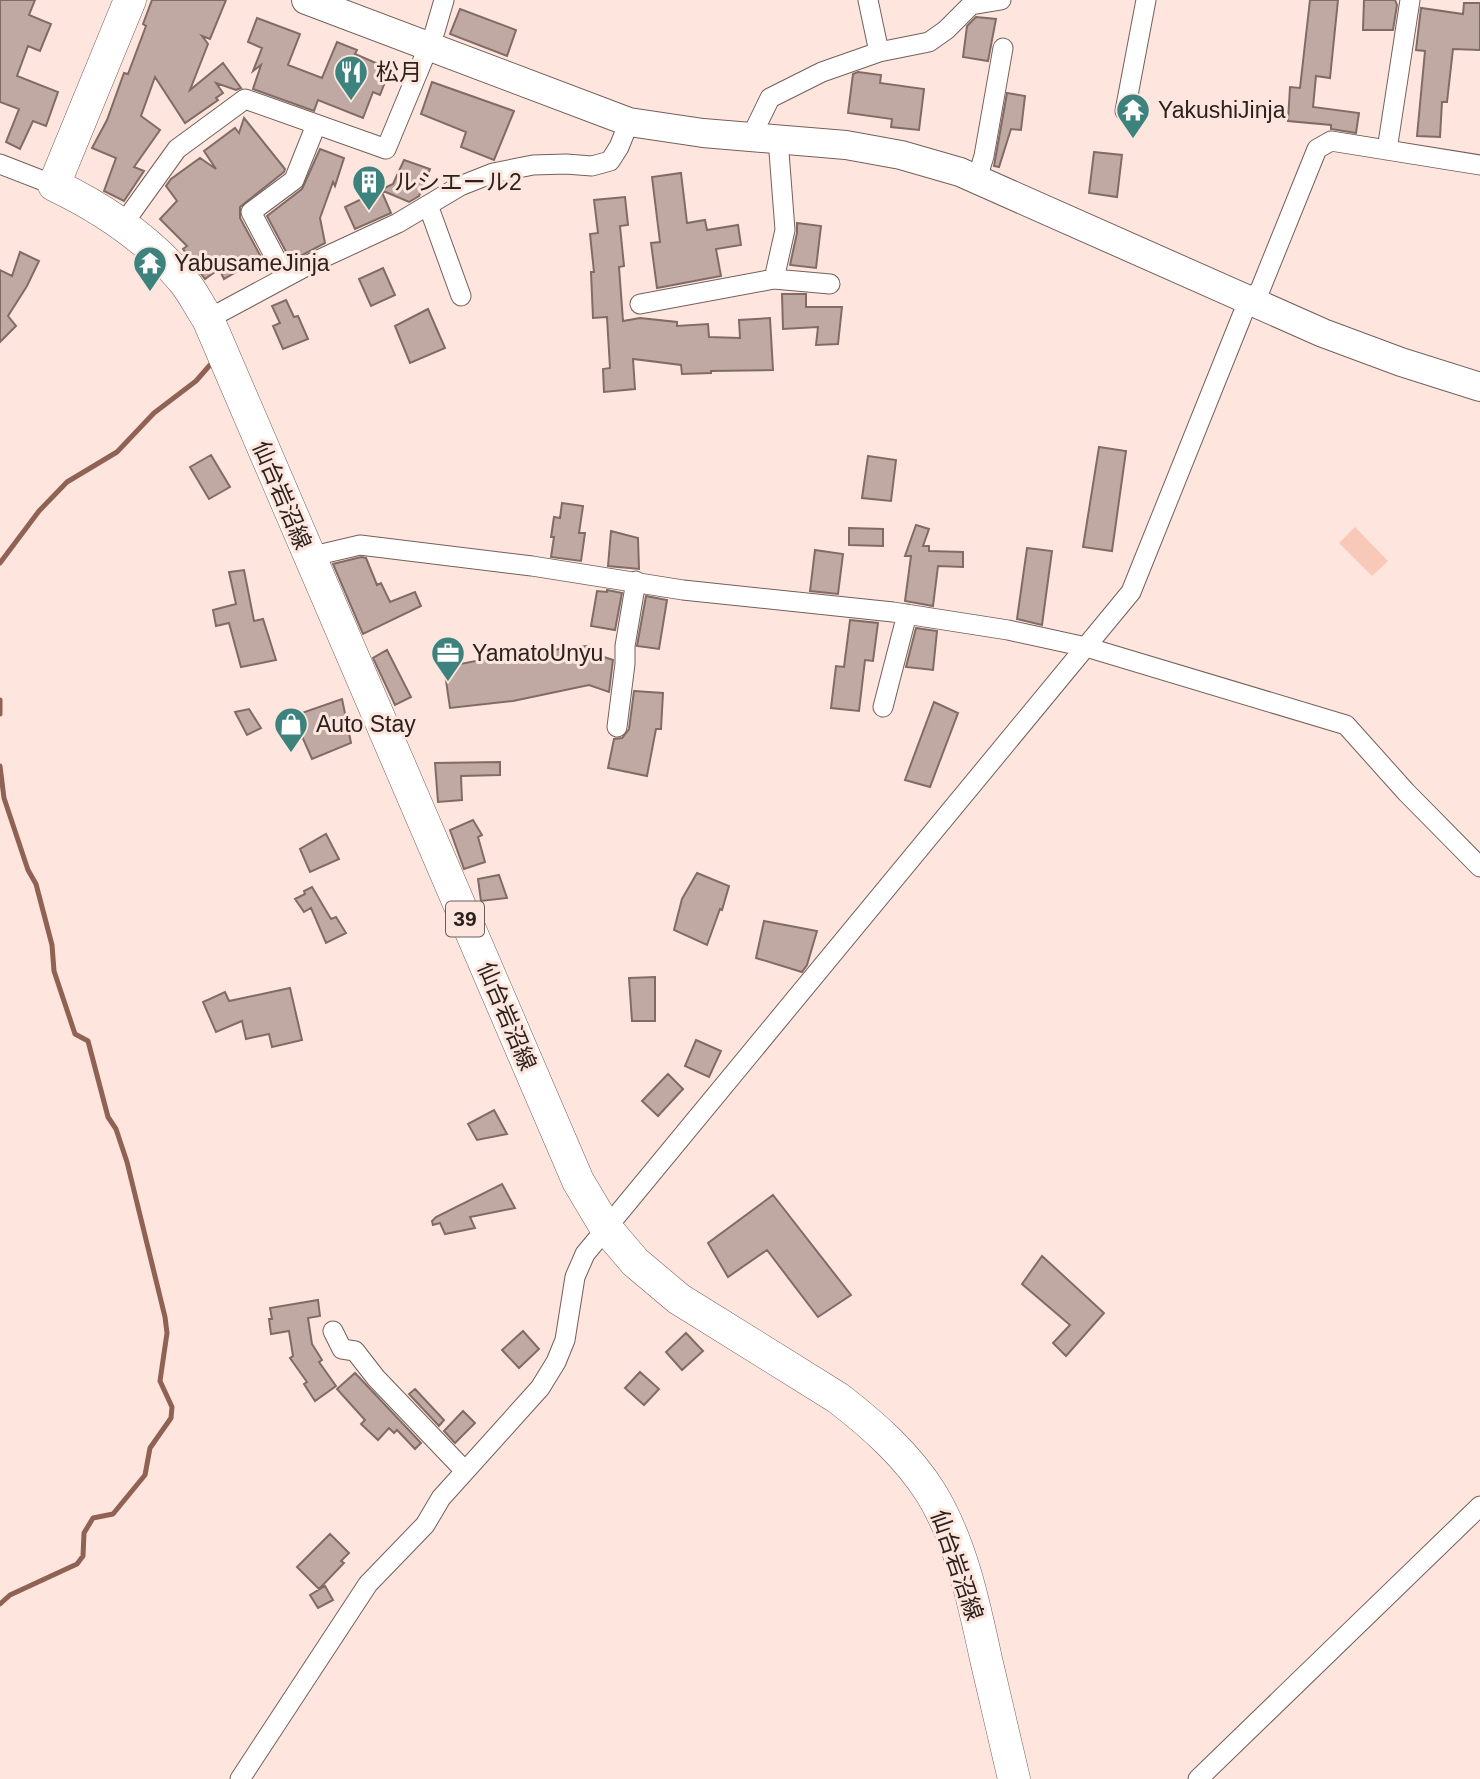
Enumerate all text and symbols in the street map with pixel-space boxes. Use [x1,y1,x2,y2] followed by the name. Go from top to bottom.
[332,53,370,102] restaurant icon: 松月
[376,59,422,85] place label: 松月
[1114,91,1152,140] temple icon: YakushiJinja
[1158,97,1286,123] place label: YakushiJinja
[350,163,388,212] building icon: ルシエール2
[394,169,522,195] place label: ルシエール2
[131,244,169,293] temple icon: YabusameJinja
[174,250,330,276] place label: YabusameJinja
[248,437,316,553] street label: 仙台岩沼線
[429,634,467,683] office icon: YamatoUnyu
[472,640,603,666] place label: YamatoUnyu
[272,705,310,754] shop icon: Auto Stay
[316,711,416,737] place label: Auto Stay
[446,902,484,936] road number: 39
[473,958,541,1074] street label: 仙台岩沼線
[926,1506,988,1624] street label: 仙台岩沼線

